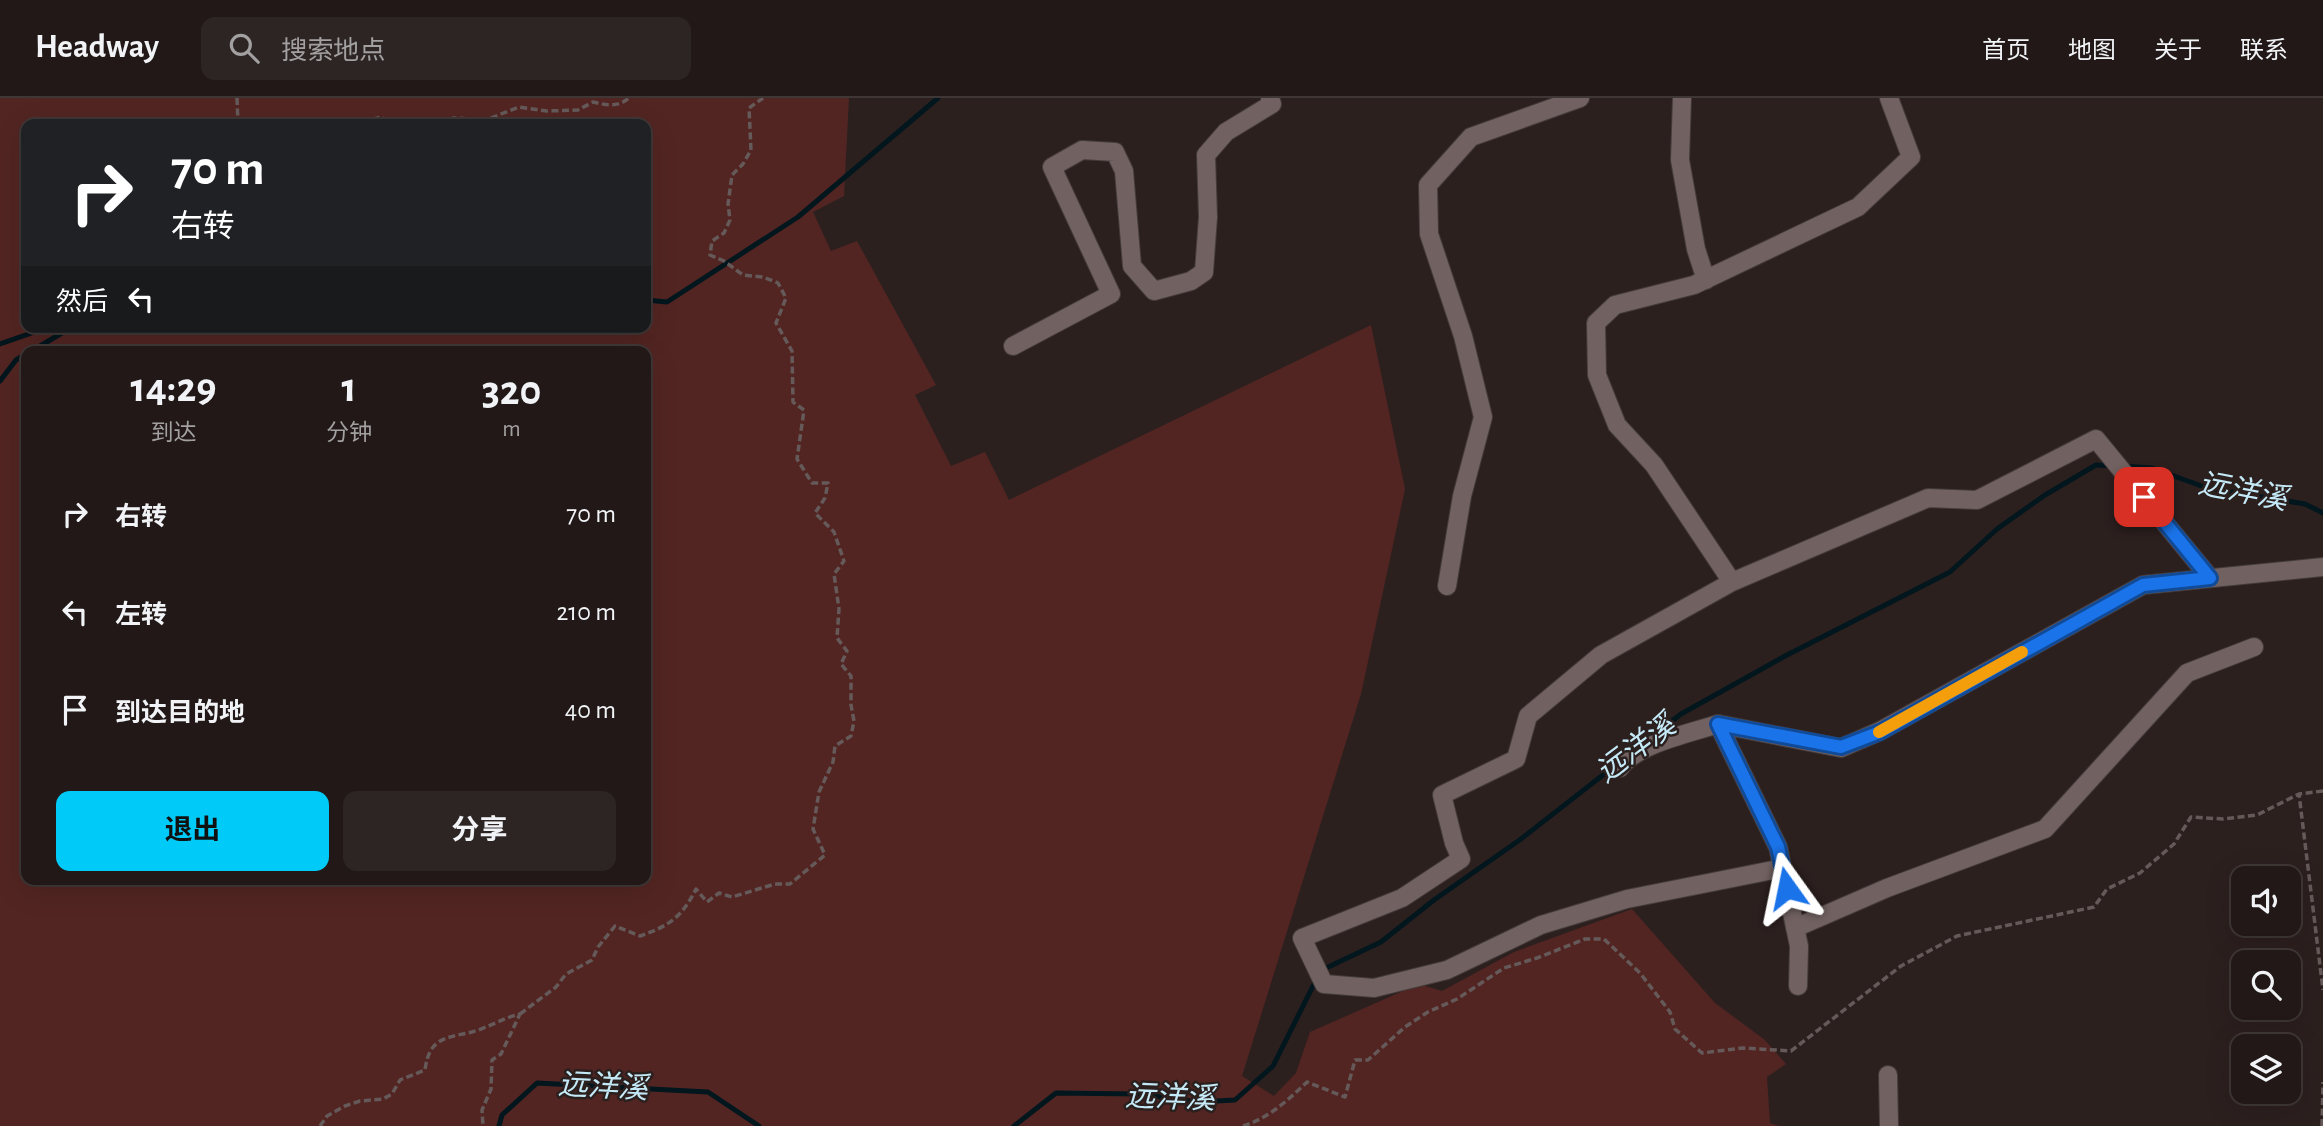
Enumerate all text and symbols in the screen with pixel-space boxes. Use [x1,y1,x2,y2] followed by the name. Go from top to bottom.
[201,17,691,80] search box
[225,29,263,67] icon: search
[35,31,159,64] text: Headway
[281,38,385,64] text: 搜索地点
[1982,39,2030,63] text: 首页
[2068,39,2116,63] text: 地图
[2154,39,2202,63] text: 关于
[2240,39,2288,63] text: 联系
[171,145,265,194] text: 70 m
[56,147,147,238] icon: right
[171,211,235,243] text: 右转
[122,280,160,318] icon: left
[56,289,108,315] text: 然后
[131,367,217,409] text: 14:29
[342,367,357,409] text: 1
[482,370,541,412] text: 320
[502,418,521,441] text: m
[151,422,197,445] text: 到达
[326,422,372,445] text: 分钟
[2114,467,2174,527] pin
[2196,467,2293,516] water label: 远洋溪
[2125,478,2163,516] icon: arrive
[56,495,94,533] icon: right
[566,501,616,527] text: 70 m
[115,504,167,530] text: 右转
[56,593,94,631] icon: left
[556,599,616,625] text: 210 m
[115,602,167,628] text: 左转
[56,691,94,729] icon: arrive
[565,697,616,723] text: 40 m
[115,700,245,726] text: 到达目的地
[1590,707,1683,788] water label: 远洋溪
[56,791,329,871] button: 退出
[343,791,616,871] button: 分享
[1750,851,1824,925] position arrow
[2231,866,2301,1104] map controls
[2231,866,2301,936] button: sound
[2231,950,2301,1020] button: search
[2231,1034,2301,1104] button: layers
[557,1068,652,1104] water label: 远洋溪
[1125,1079,1219,1115] water label: 远洋溪

